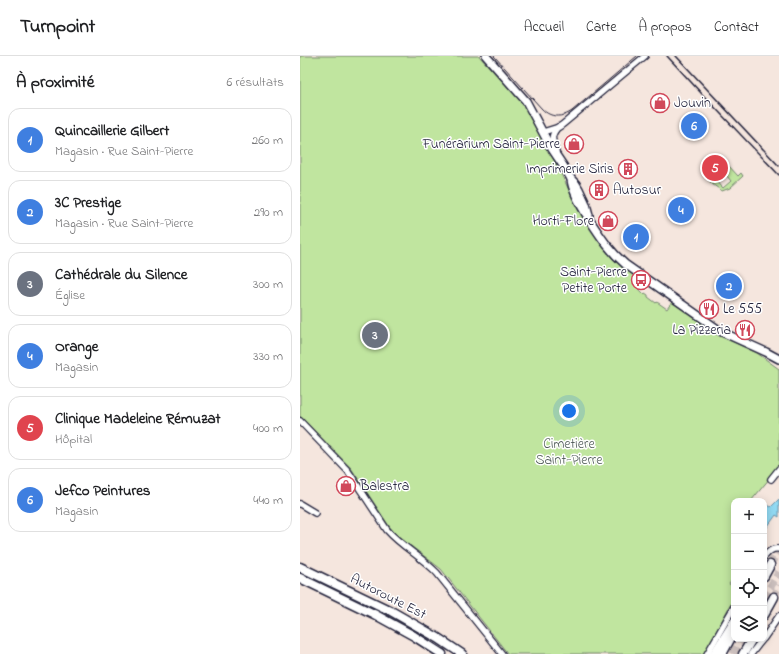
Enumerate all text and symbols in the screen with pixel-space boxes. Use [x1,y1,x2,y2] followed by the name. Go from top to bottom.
[20,14,95,41] text: Turnpoint
[524,17,564,38] text: Accueil
[586,17,617,38] text: Carte
[639,17,692,38] text: À propos
[714,17,759,38] text: Contact
[16,70,94,95] text: À proximité
[227,73,284,92] text: 6 résultats
[649,92,671,114] shop icon: Jouvin
[674,93,711,114] place label: Jouvin
[681,111,707,141] pin: 6
[55,120,169,142] text: Quincaillerie Gilbert
[28,131,32,150] text: 1
[252,131,283,150] text: 260 m
[563,133,585,155] shop icon: Funérarium Saint-Pierre
[422,134,561,155] place label: Funérarium Saint-Pierre
[55,142,193,161] text: Magasin · Rue Saint-Pierre
[702,153,728,183] pin: 5
[617,158,639,180] building icon: Imprimerie Siris
[526,159,614,180] place label: Imprimerie Siris
[588,179,610,201] building icon: Autosur
[613,180,662,201] place label: Autosur
[55,192,121,214] text: 3C Prestige
[668,195,694,225] pin: 4
[27,203,33,222] text: 2
[254,203,283,222] text: 290 m
[597,210,619,232] shop icon: Horti-Flore
[532,211,595,232] place label: Horti-Flore
[55,214,193,233] text: Magasin · Rue Saint-Pierre
[623,222,649,252] pin: 1
[560,262,628,299] place label: Saint-Pierre Petite Porte
[55,264,187,286] text: Cathédrale du Silence
[630,269,652,291] bus stop icon: Saint-Pierre Petite Porte
[716,271,742,301] pin: 2
[27,275,33,294] text: 3
[253,275,283,294] text: 300 m
[55,286,85,305] text: Église
[698,298,720,320] restaurant icon: Le 555
[723,299,762,320] place label: Le 555
[734,319,756,341] restaurant icon: La Pizzeria
[362,320,388,350] pin: 3
[673,320,731,341] place label: La Pizzeria
[55,336,98,358] text: Orange
[27,347,33,366] text: 4
[253,347,283,366] text: 330 m
[55,358,98,377] text: Magasin
[559,401,579,421] your location
[55,408,221,430] text: Clinique Madeleine Rémuzat
[26,419,34,438] text: 5
[253,419,283,438] text: 400 m
[55,430,92,449] text: Hôpital
[536,434,603,471] park label: Cimetière Saint-Pierre
[335,475,357,497] shop icon: Balestra
[359,476,409,497] place label: Balestra
[55,480,151,502] text: Jefco Peintures
[27,491,33,510] text: 6
[253,491,283,510] text: 440 m
[731,498,767,642] map controls
[731,498,767,534] button: +
[55,502,98,521] text: Magasin
[731,534,767,570] button: −
[346,569,430,625] street label: Autoroute Est
[731,570,767,606] button: locate
[731,606,767,642] button: layers

